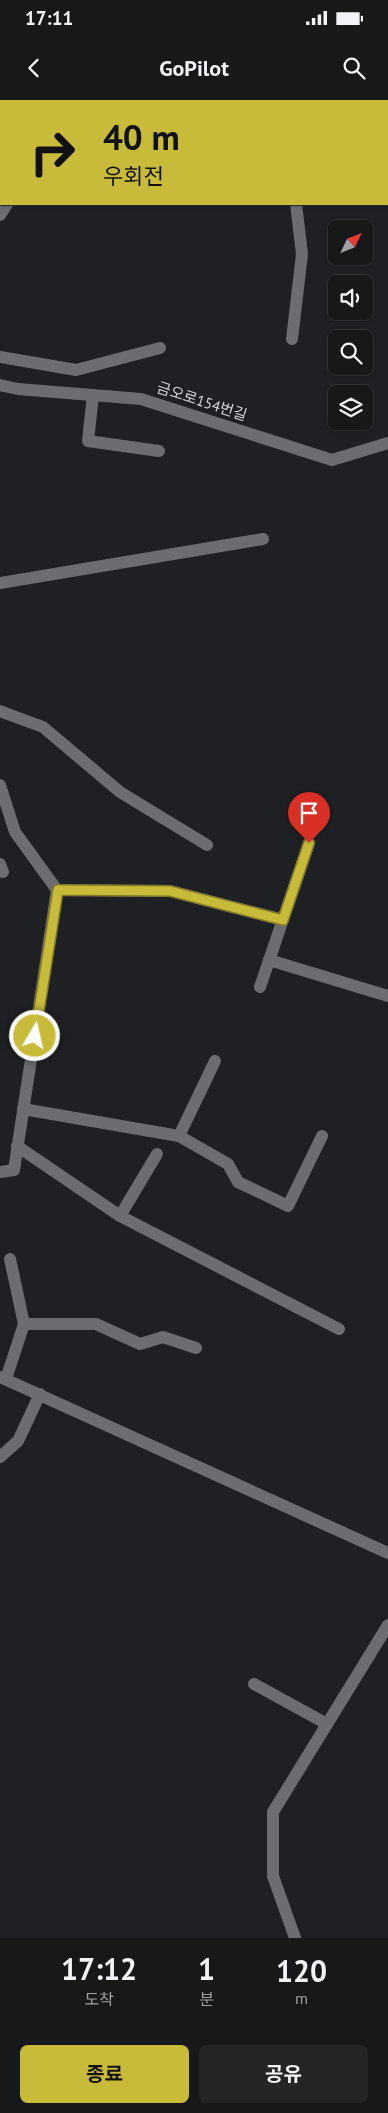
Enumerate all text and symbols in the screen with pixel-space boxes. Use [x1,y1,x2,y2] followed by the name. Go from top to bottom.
[25,6,73,30] text: 17:11
[20,54,48,82] icon: back
[159,54,229,82] text: GoPilot
[340,54,368,82] icon: search
[103,114,180,160] text: 40 m
[20,120,85,185] icon: right
[103,162,164,190] text: 우회전
[328,220,372,265] north arrow
[328,220,373,430] map controls
[328,275,373,320] button: sound
[328,330,373,375] button: search
[155,378,249,424] street label: 금오로154번길
[328,385,373,430] button: layers
[288,792,330,843] pin
[295,799,323,827] icon: arrive
[8,1009,60,1061] position arrow
[61,1949,137,1988] text: 17:12
[198,1949,215,1988] text: 1
[276,1951,327,1990] text: 120
[295,1988,308,2008] text: m
[84,1989,114,2009] text: 도착
[199,1989,214,2009] text: 분
[20,2045,189,2103] button: 종료
[199,2045,368,2103] button: 공유

